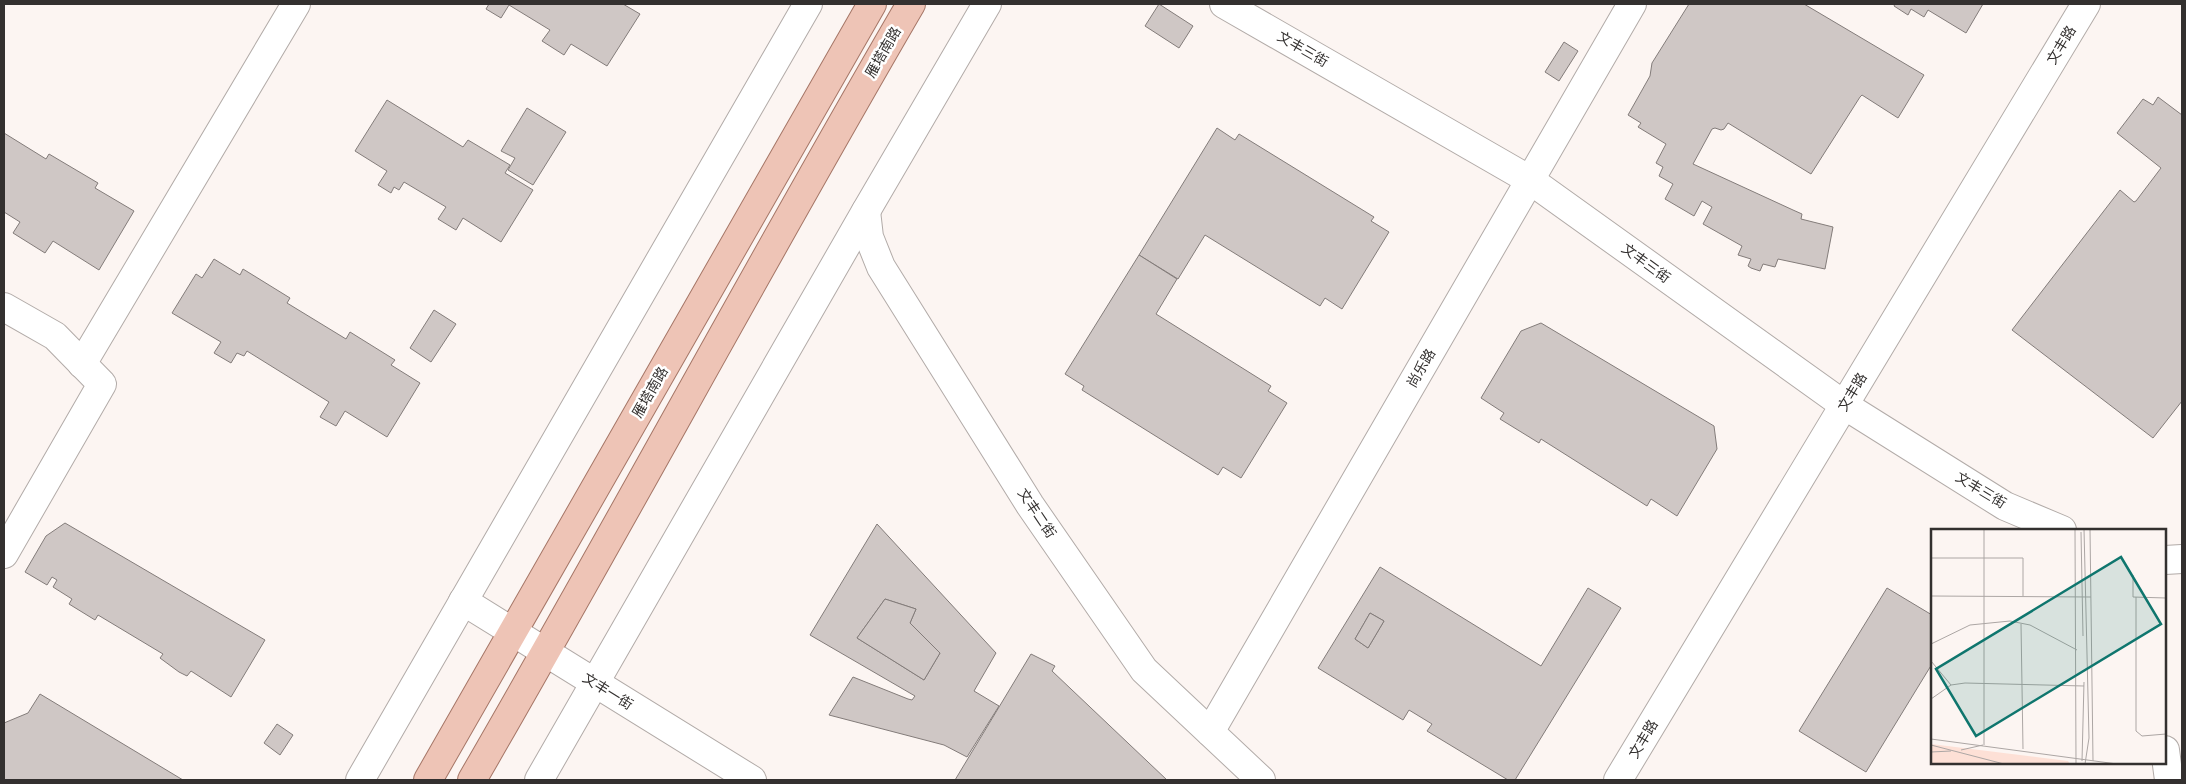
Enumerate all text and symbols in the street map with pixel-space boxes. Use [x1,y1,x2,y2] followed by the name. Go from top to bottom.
[2043,23,2079,67] street label: 文丰路
[862,24,904,80] street label: 雁塔南路
[1275,28,1331,70] street label: 文丰三街
[1619,240,1673,286] street label: 文丰三街
[1404,346,1438,390] street label: 尚乐路
[629,364,671,420] street label: 雁塔南路
[1834,370,1870,414] street label: 文丰路
[1953,469,2009,511] street label: 文丰三街
[1015,485,1059,541] street label: 文丰二街
[1931,529,2166,764] inset map
[580,669,636,713] street label: 文丰一街
[1625,717,1661,761] street label: 文丰路

